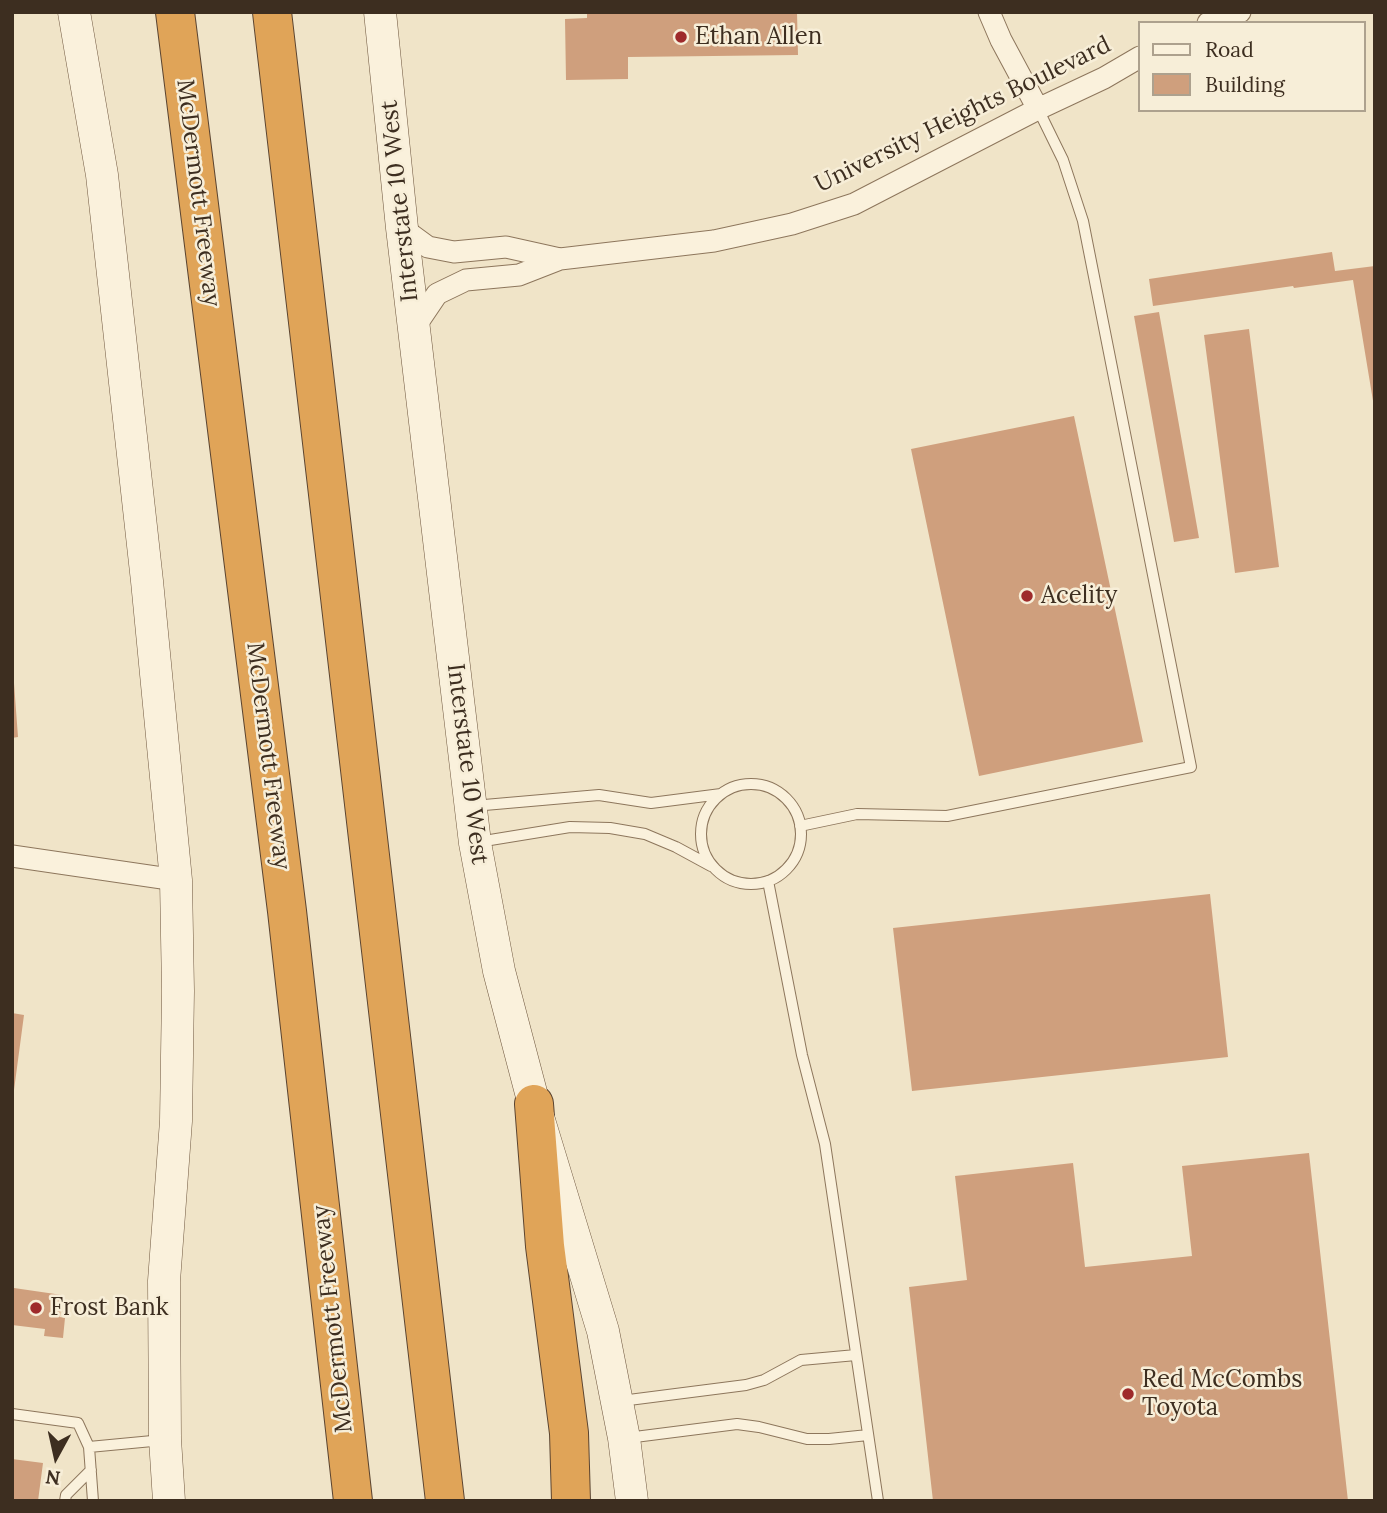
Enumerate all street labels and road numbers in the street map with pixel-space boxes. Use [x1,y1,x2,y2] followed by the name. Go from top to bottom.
[810,31,1116,199] street label: University Heights Boulevard
[170,78,226,308] street label: McDermott Freeway
[375,99,425,303] street label: Interstate 10 West
[240,641,296,871] street label: McDermott Freeway
[440,662,494,866] street label: Interstate 10 West
[307,1204,359,1434] street label: McDermott Freeway

